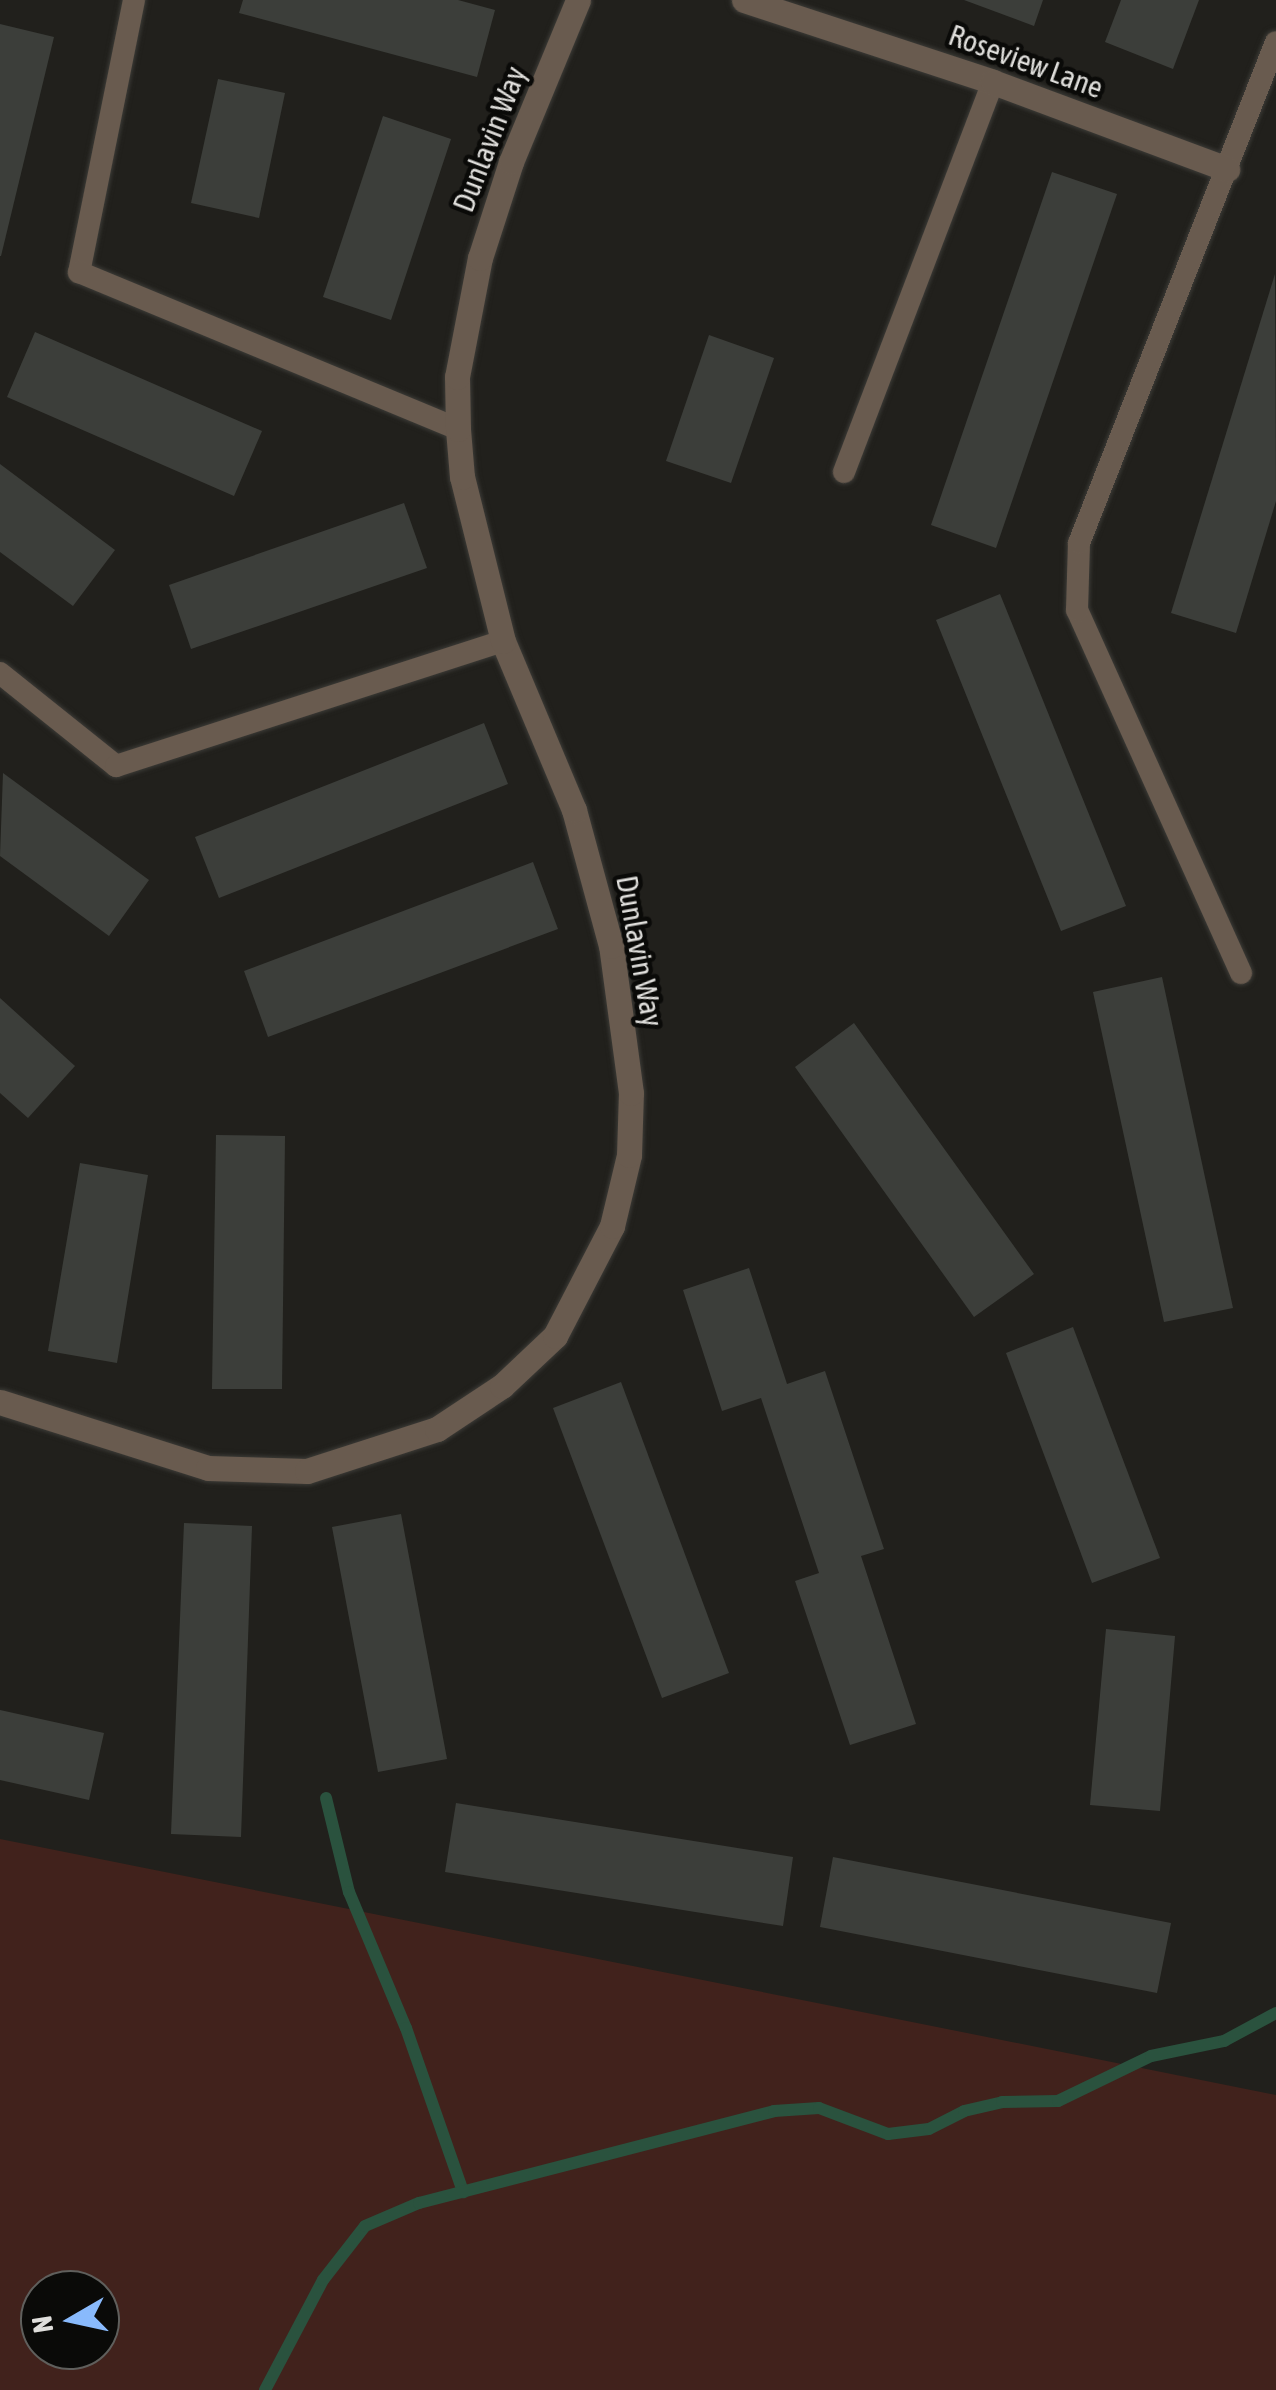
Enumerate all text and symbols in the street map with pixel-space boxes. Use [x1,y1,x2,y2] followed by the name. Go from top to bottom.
[944,16,1108,106] street label: Roseview Lane
[445,61,533,217] street label: Dunlavin Way
[609,873,671,1029] street label: Dunlavin Way
[20,2270,120,2370] north arrow
[25,2314,59,2335] text: N

